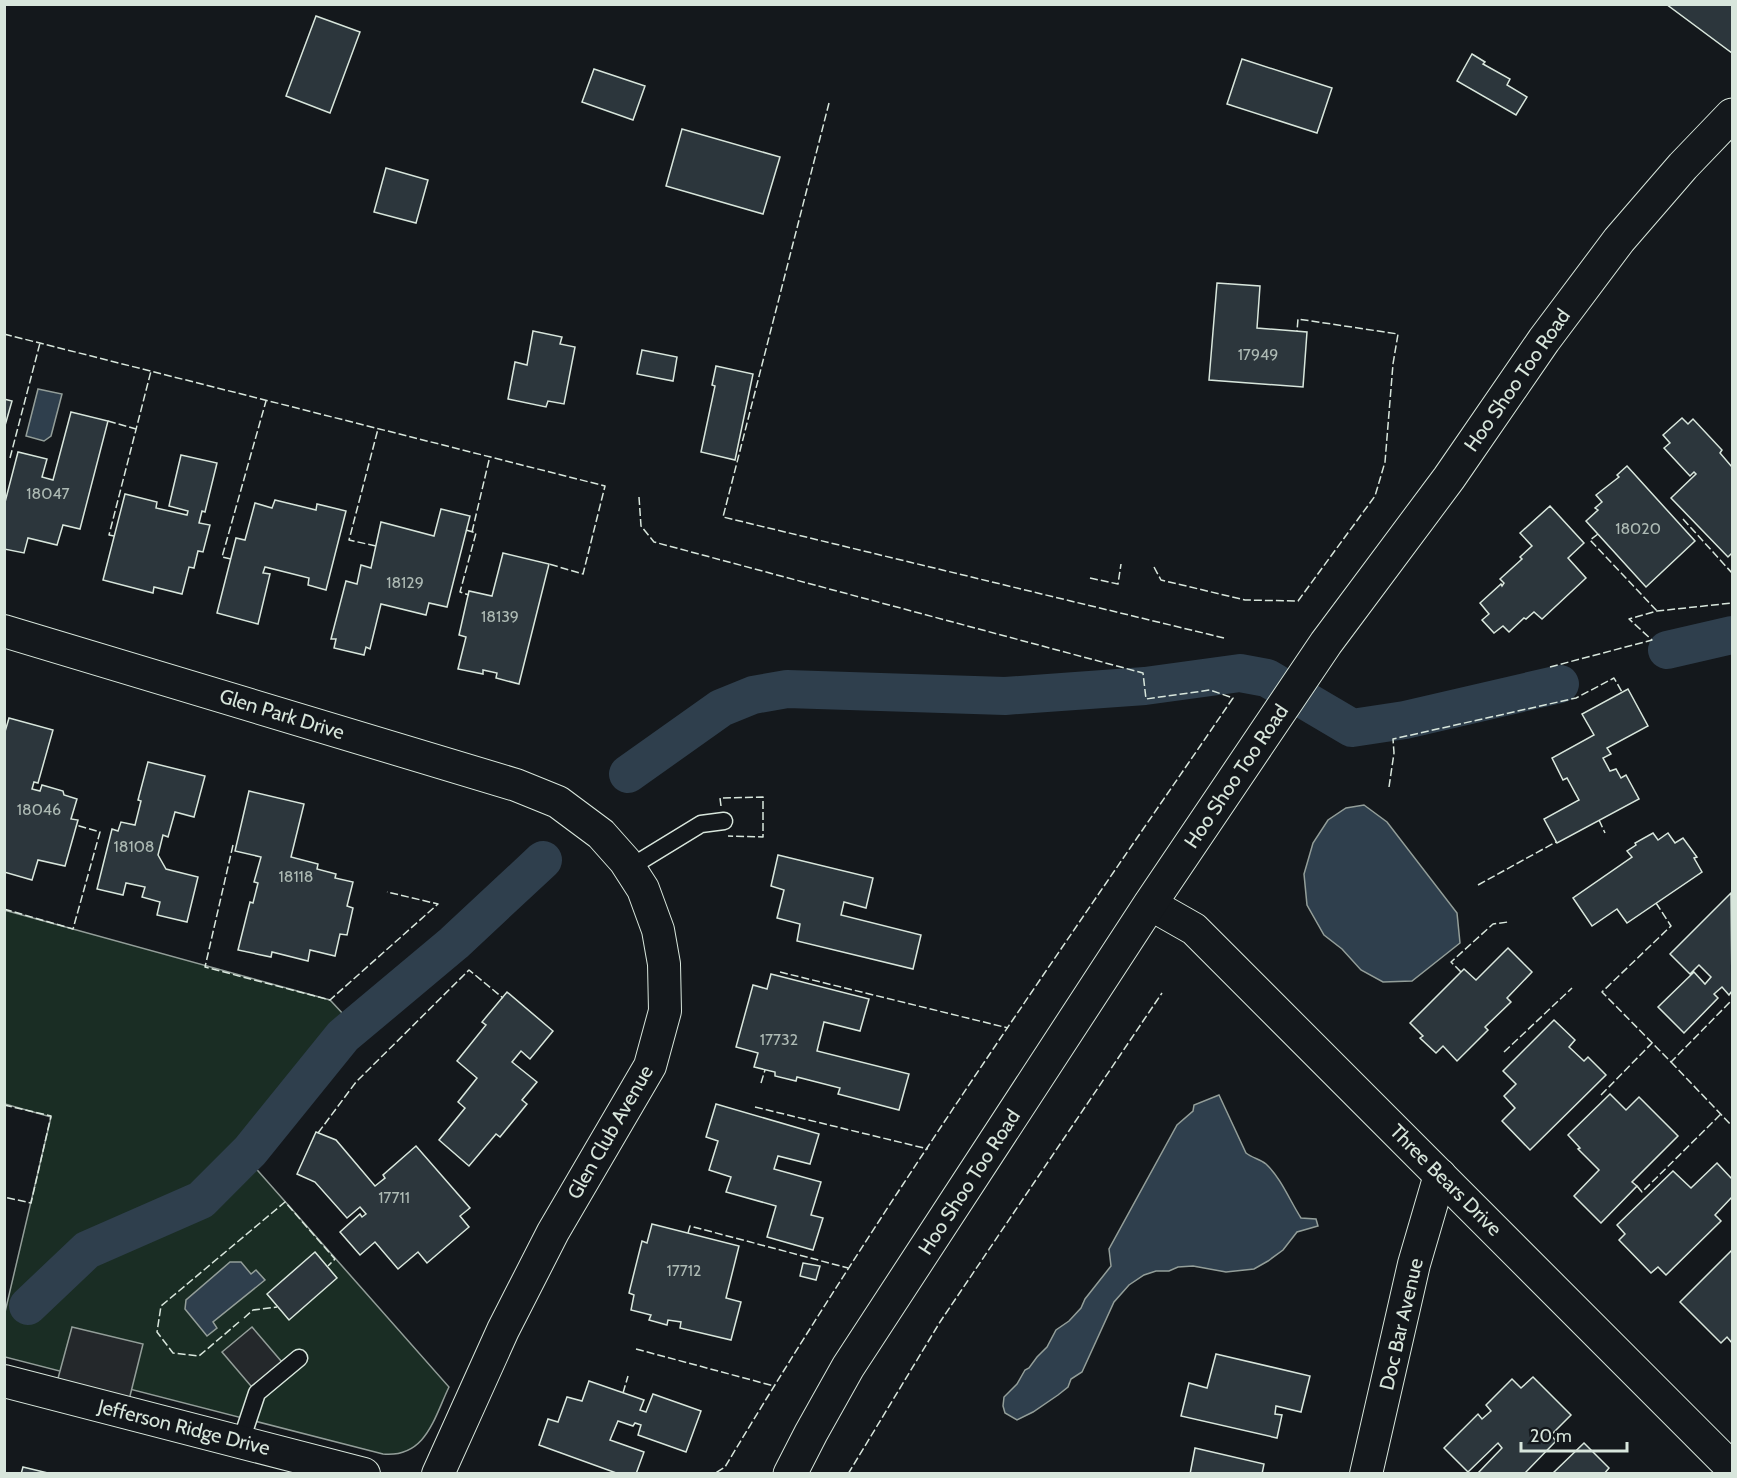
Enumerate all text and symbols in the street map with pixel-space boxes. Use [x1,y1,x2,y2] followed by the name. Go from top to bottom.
[1459,304,1575,456] street label: Hoo Shoo Too Road
[1238,345,1278,364] house number: 17949
[26,484,70,503] house number: 18047
[1615,519,1661,538] house number: 18020
[386,573,424,592] house number: 18129
[481,607,519,626] house number: 18139
[217,684,347,744] street label: Glen Park Drive
[1179,700,1293,852] street label: Hoo Shoo Too Road
[17,800,61,819] house number: 18046
[114,837,155,856] house number: 18108
[278,867,314,886] house number: 18118
[760,1030,798,1049] house number: 17732
[562,1061,658,1203] street label: Glen Club Avenue
[913,1105,1025,1259] street label: Hoo Shoo Too Road
[1385,1119,1507,1241] street label: Three Bears Drive
[378,1188,410,1207] house number: 17711
[1374,1256,1428,1392] street label: Doc Bar Avenue
[667,1261,701,1280] house number: 17712
[95,1394,273,1460] street label: Jefferson Ridge Drive
[1521,1415,1628,1453] scale bar
[1530,1425,1572,1447] text: 20 m

